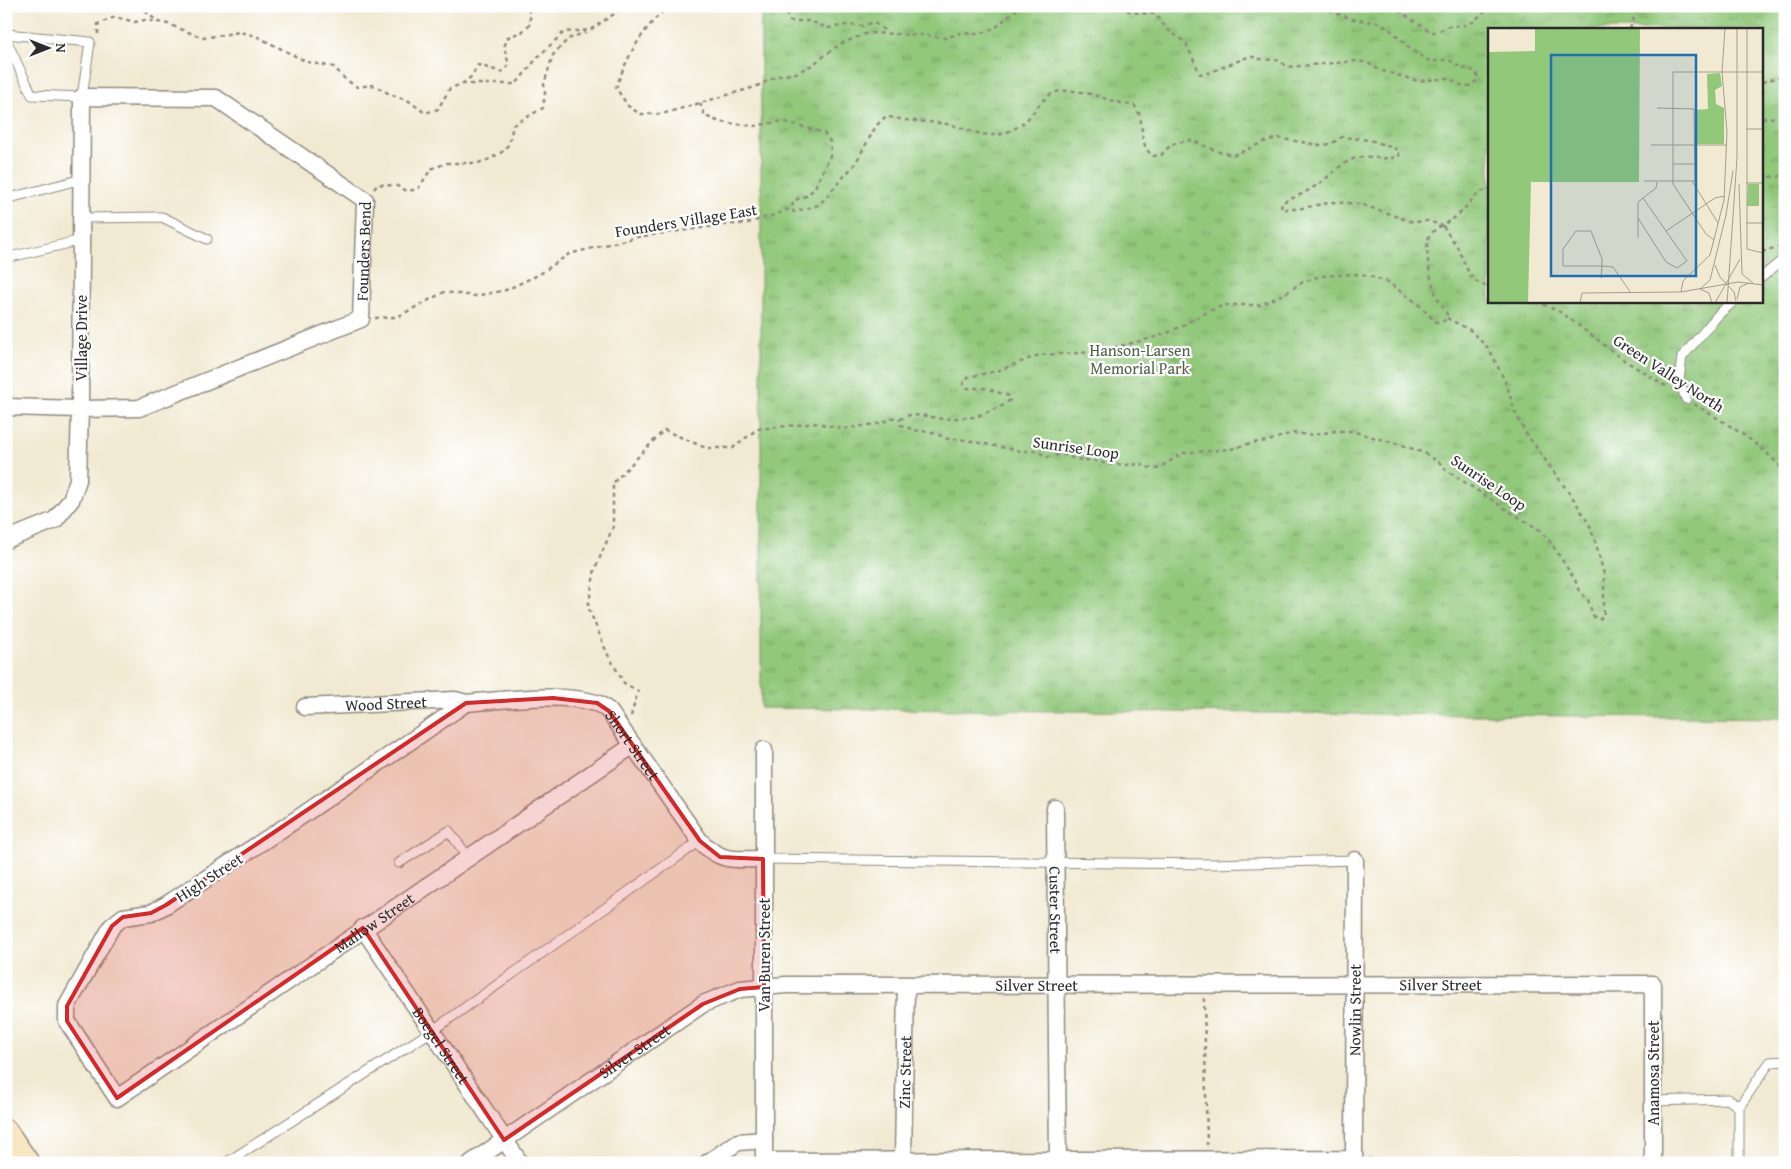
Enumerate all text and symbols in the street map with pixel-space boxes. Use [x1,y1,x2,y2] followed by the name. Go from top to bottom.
[22,22,72,72] north arrow
[1488,28,1764,302] inset map
[51,43,71,53] text: N
[613,197,759,243] street label: Founders Village East
[350,201,377,301] street label: Founders Bend
[69,295,93,381] street label: Village Drive
[1609,328,1729,418] street label: Green Valley North
[1090,338,1191,380] park label: Hanson-Larsen Memorial Park
[1031,429,1121,465] street label: Sunrise Loop
[1446,448,1532,516] street label: Sunrise Loop
[344,689,428,717] street label: Wood Street
[600,705,666,785] street label: Short Street
[171,846,248,908] street label: High Street
[1043,866,1068,954] street label: Custer Street
[329,886,419,959] street label: Mallow Street
[752,898,776,1012] street label: Van Buren Street
[1342,964,1367,1056] street label: Nowlin Street
[1399,972,1482,996] street label: Silver Street
[995,973,1078,997] street label: Silver Street
[407,1002,476,1089] street label: Boegel Street
[593,1018,675,1084] street label: Silver Street
[1641,1020,1665,1126] street label: Anamosa Street
[892,1035,917,1109] street label: Zinc Street

